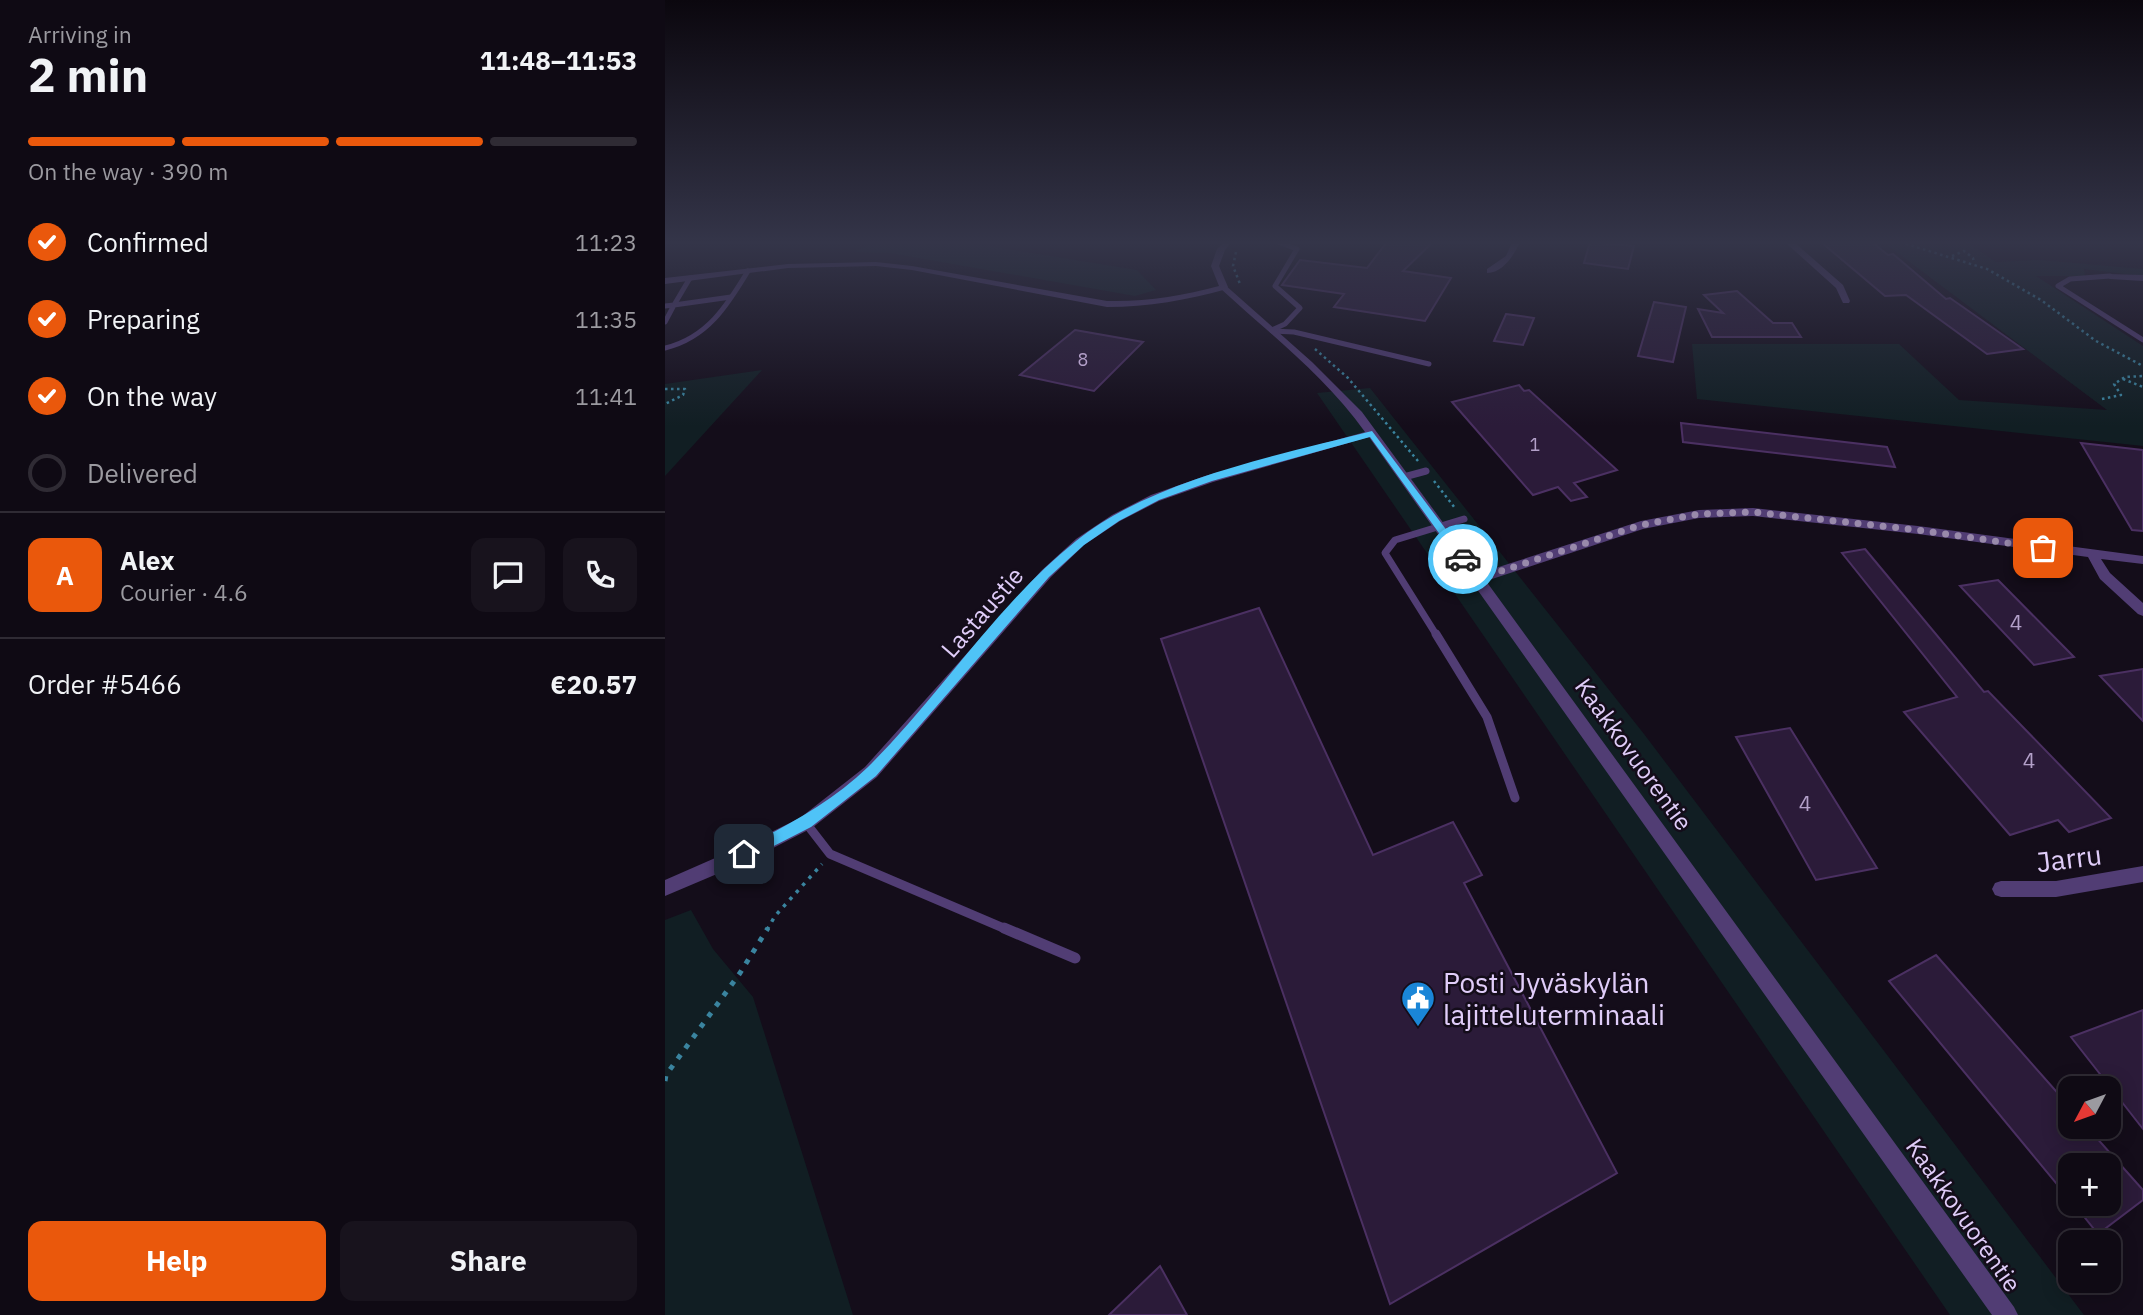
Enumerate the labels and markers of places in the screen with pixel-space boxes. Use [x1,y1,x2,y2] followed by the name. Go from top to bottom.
[2013,518,2073,578] pin
[714,824,774,884] pin
[1443,964,1665,1033] place label: Posti Jyväskylän lajitteluterminaali
[1399,979,1437,1028] public building icon: Posti Jyväskylän lajitteluterminaali

